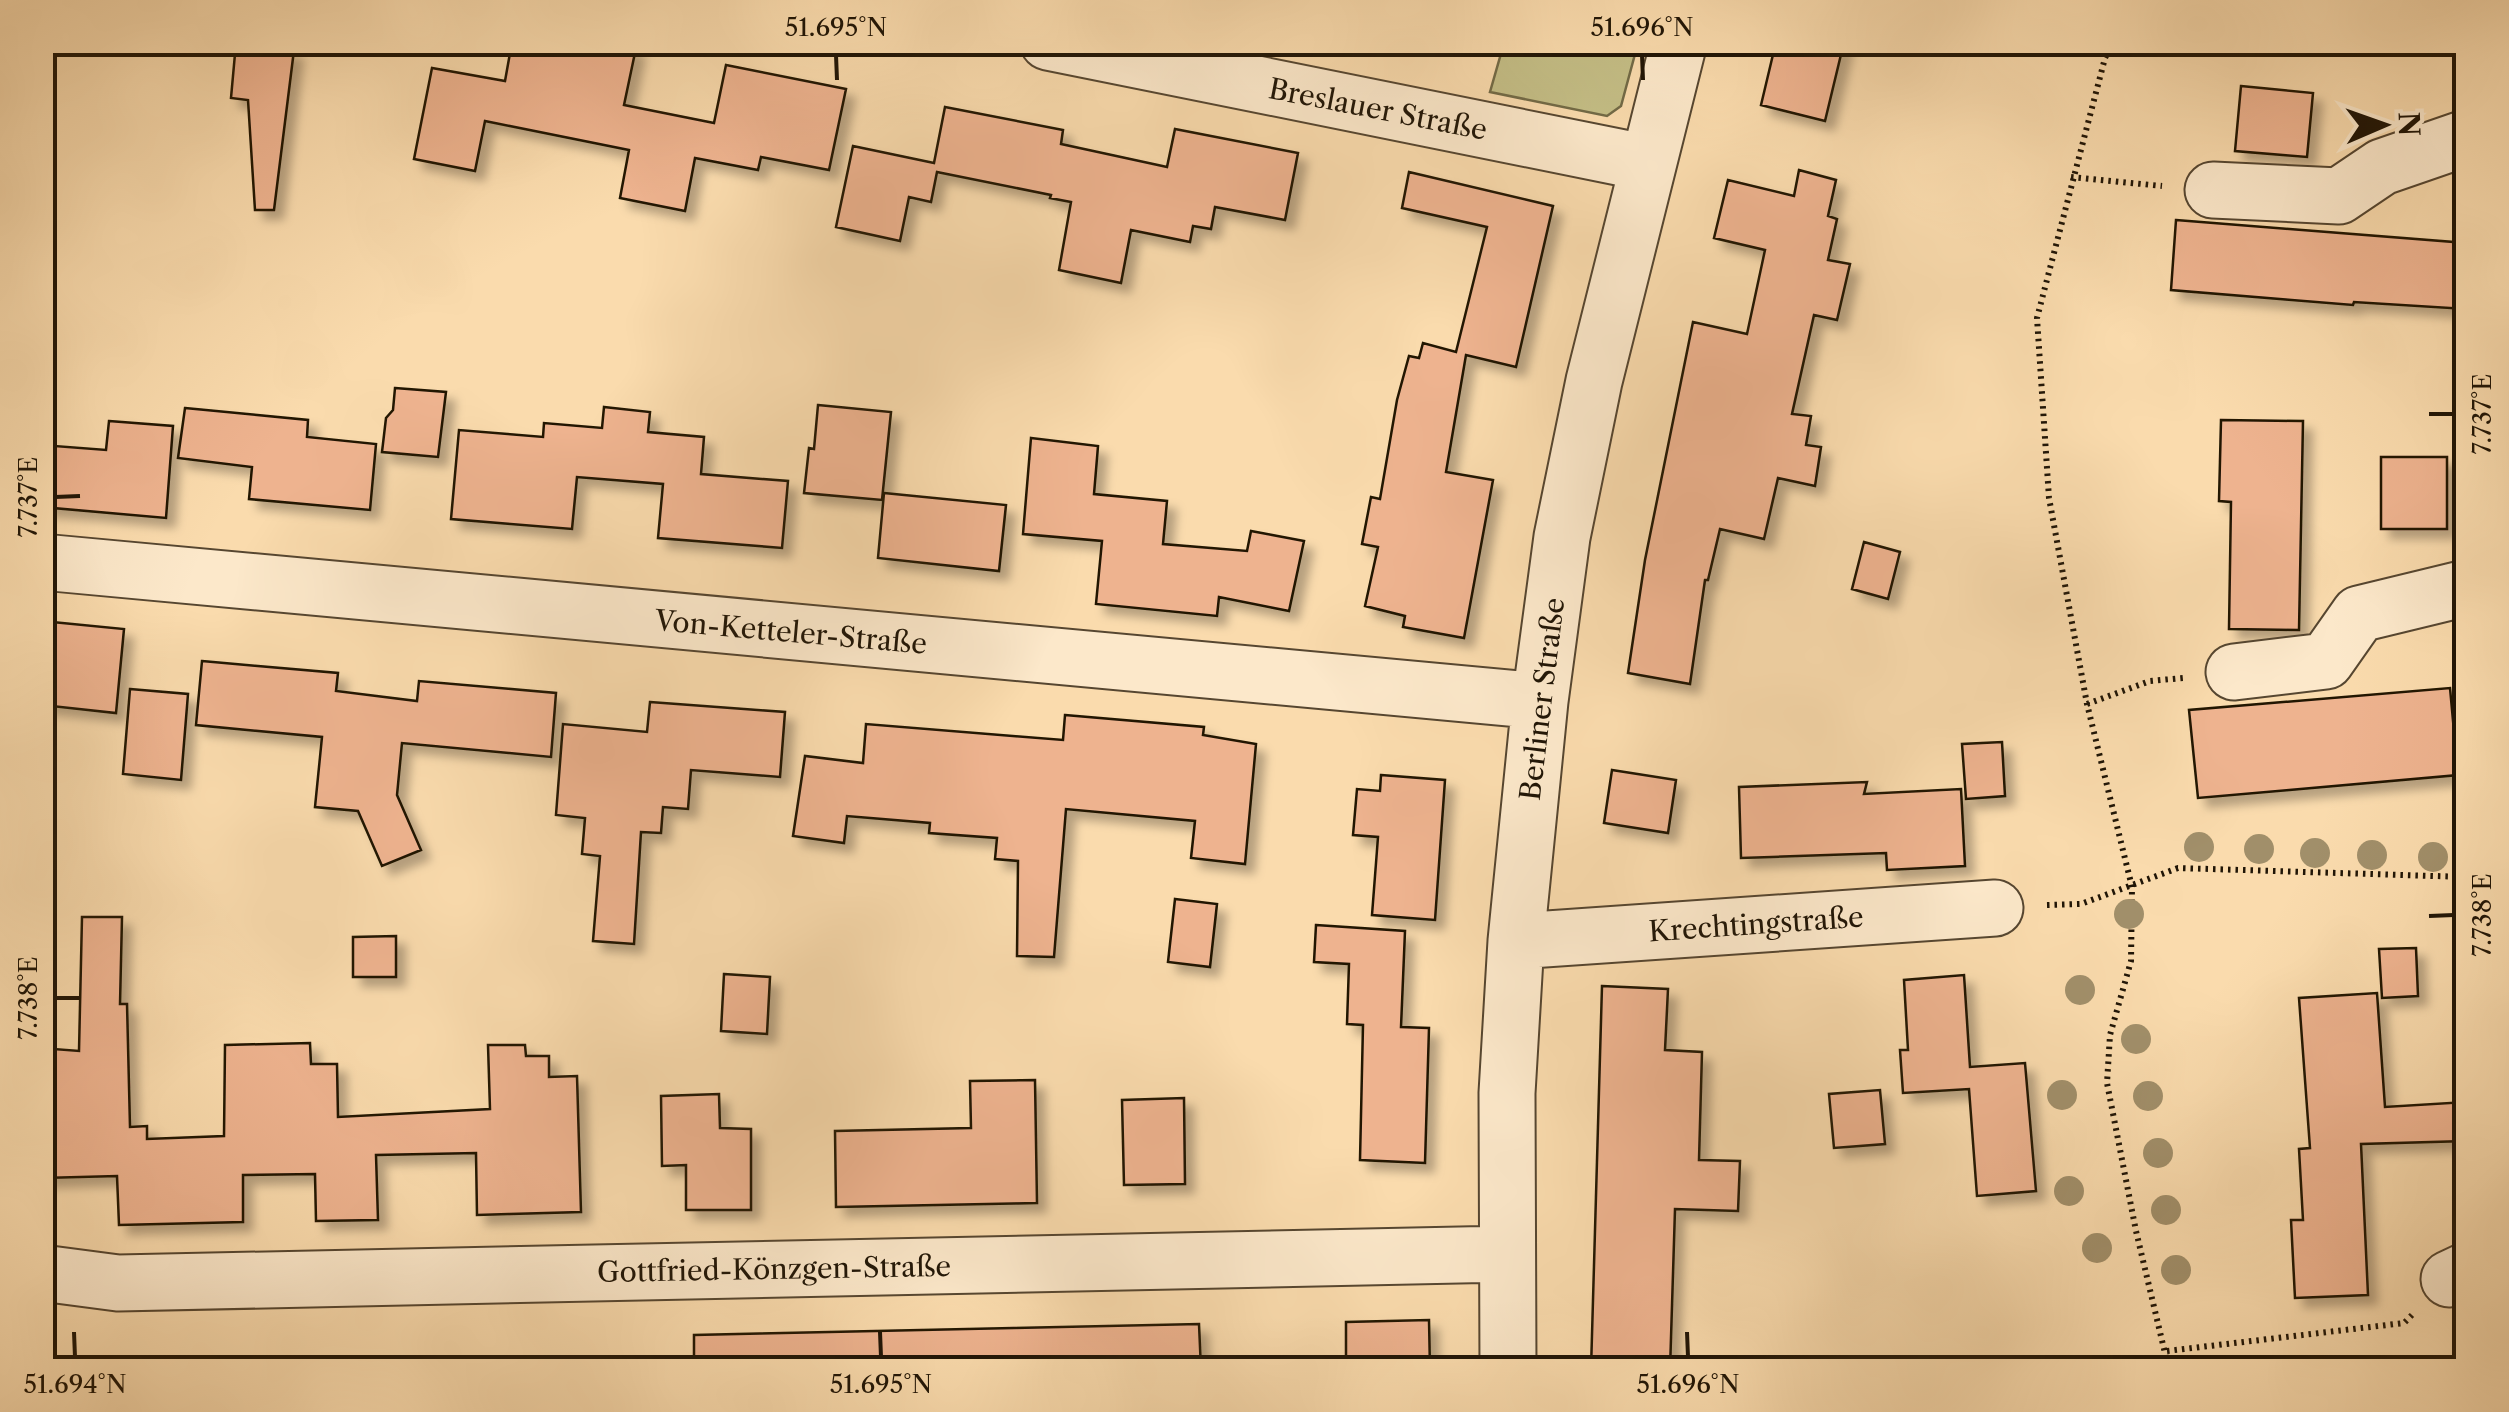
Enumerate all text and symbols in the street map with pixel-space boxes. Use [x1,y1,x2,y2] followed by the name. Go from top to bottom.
[785,12,887,43] text: 51.695°N
[1590,12,1694,43] text: 51.696°N
[1266,71,1490,147] street label: Breslauer Straße
[2334,75,2434,175] north arrow
[2392,111,2426,137] text: N
[2467,373,2498,455] text: 7.737°E
[13,456,44,538] text: 7.737°E
[1513,596,1571,802] street label: Berliner Straße
[653,603,928,661] street label: Von-Ketteler-Straße
[2467,873,2498,957] text: 7.738°E
[1647,900,1865,948] street label: Krechtingstraße
[13,956,44,1040] text: 7.738°E
[597,1249,951,1289] street label: Gottfried-Könzgen-Straße
[23,1369,127,1400] text: 51.694°N
[830,1369,932,1400] text: 51.695°N
[1636,1369,1740,1400] text: 51.696°N

